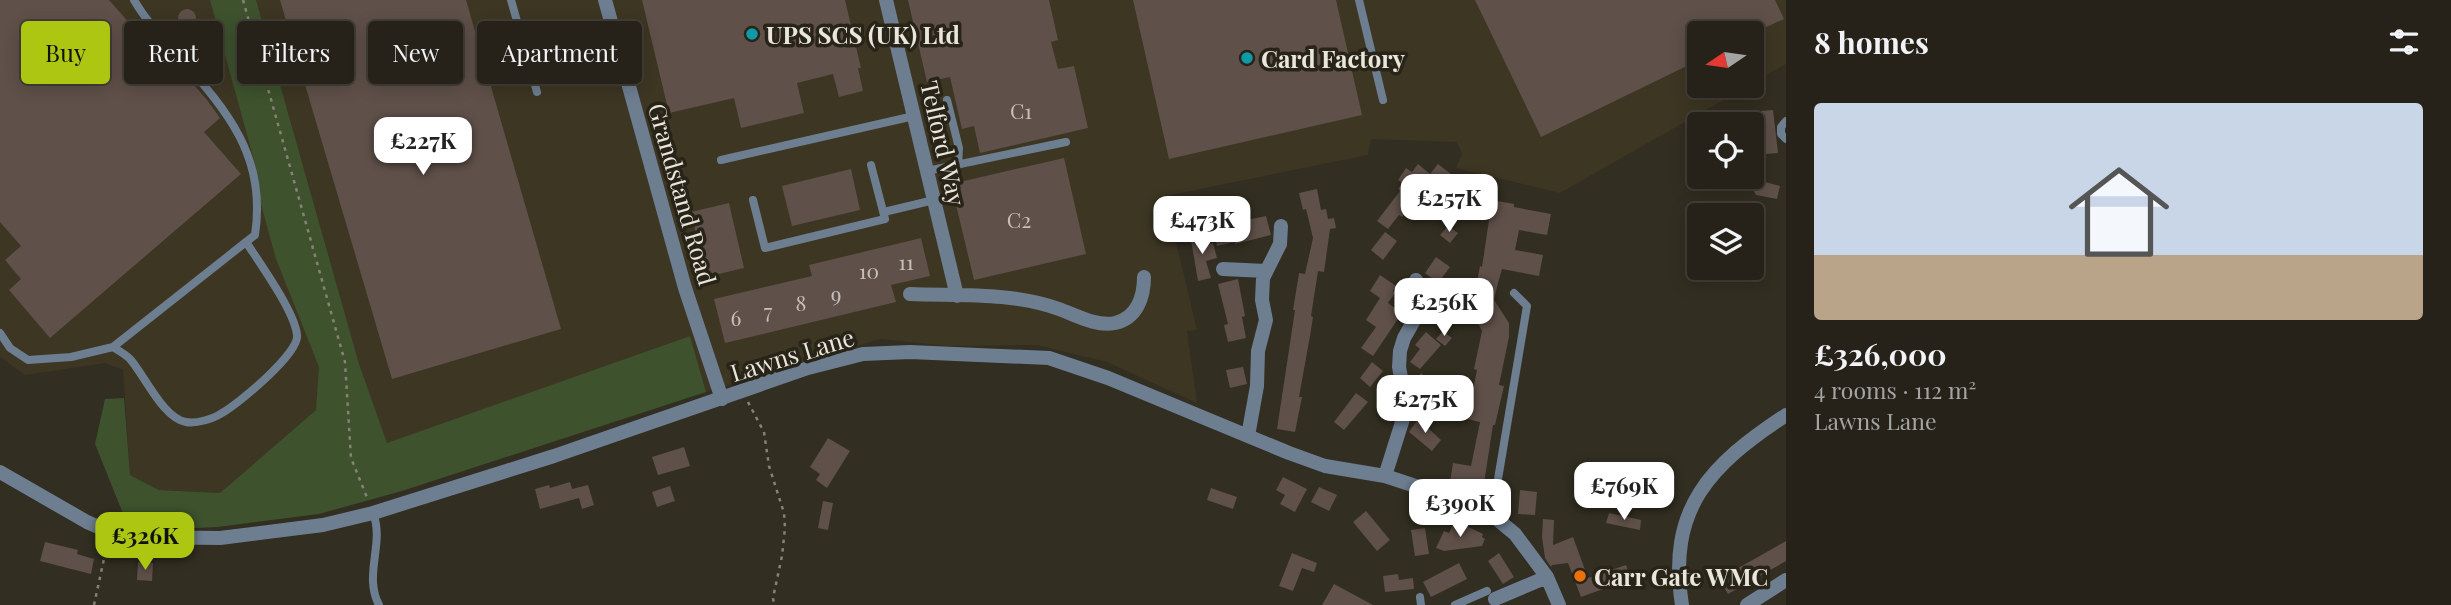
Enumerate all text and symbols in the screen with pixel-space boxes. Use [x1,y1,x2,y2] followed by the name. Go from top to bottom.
[766,18,960,50] place label: UPS SCS (UK) Ltd
[21,21,110,84] chip: Buy
[124,21,223,84] chip: Rent
[237,21,354,84] chip: Filters
[368,21,463,84] chip: New
[477,21,642,84] chip: Apartment
[1687,21,1764,98] north arrow
[1687,21,1764,280] map controls
[1814,22,1929,62] text: 8 homes
[2385,23,2423,61] icon: filters
[744,26,760,42] marker: UPS SCS (UK) Ltd
[1261,42,1405,74] place label: Card Factory
[1239,50,1255,66] marker: Card Factory
[914,77,974,209] street label: Telford Way
[1010,96,1032,124] house number: C1
[642,99,724,289] street label: Grandstand Road
[1687,112,1764,189] button: locate
[374,118,472,177] pin: £227K
[390,124,456,155] text: £227K
[2056,149,2182,275] icon: home
[1400,174,1498,234] pin: £257K
[1417,181,1481,212] text: £257K
[1153,196,1251,256] pin: £473K
[1169,203,1235,234] text: £473K
[1687,203,1764,280] button: layers
[1007,205,1031,233] house number: C2
[898,247,914,275] house number: 11
[859,256,879,284] house number: 10
[1395,278,1493,338] pin: £256K
[831,279,841,307] house number: 9
[1410,285,1478,316] text: £256K
[796,288,806,316] house number: 8
[764,296,773,324] house number: 7
[731,303,742,331] house number: 6
[726,320,858,388] street label: Lawns Lane
[1814,334,1947,374] text: £326,000
[1814,374,1976,405] text: 4 rooms · 112 m²
[1376,376,1474,435] pin: £275K
[1393,382,1457,413] text: £275K
[1814,405,1937,436] text: Lawns Lane
[1575,462,1673,522] pin: £769K
[1590,469,1658,500] text: £769K
[1411,480,1509,539] pin: £390K
[1425,486,1495,517] text: £390K
[96,512,194,572] pin: £326K
[111,519,179,550] text: £326K
[1594,560,1768,592] place label: Carr Gate WMC
[1572,568,1588,584] marker: Carr Gate WMC

